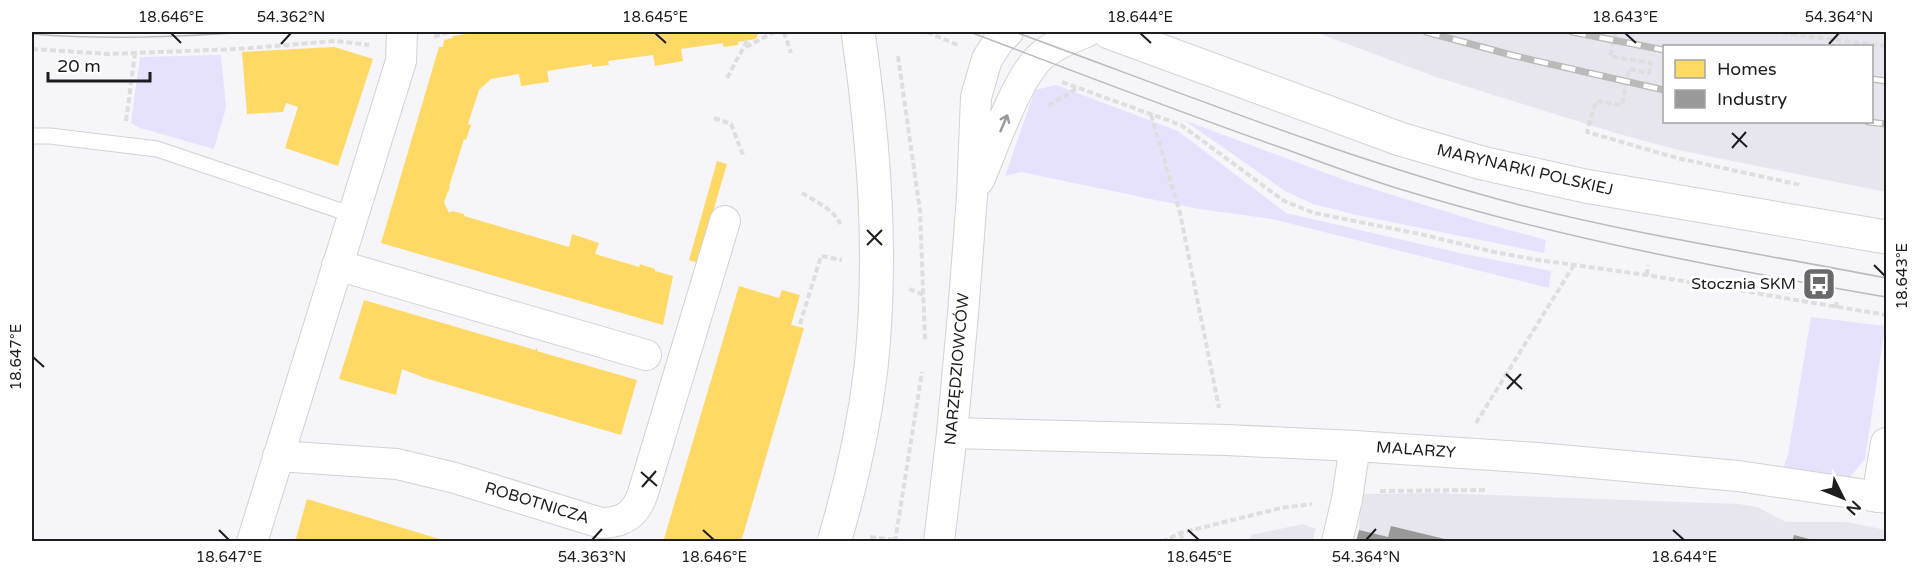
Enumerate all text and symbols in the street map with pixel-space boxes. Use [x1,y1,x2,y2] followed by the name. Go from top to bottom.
[138,8,204,26] text: 18.646°E
[257,8,325,26] text: 54.362°N
[622,8,688,26] text: 18.645°E
[1107,8,1173,26] text: 18.644°E
[1592,8,1658,26] text: 18.643°E
[1805,8,1873,26] text: 54.364°N
[48,45,150,83] scale bar
[1663,45,1873,123] legend
[57,55,101,77] text: 20 m
[1717,58,1777,80] text: Homes
[1717,88,1788,110] text: Industry
[999,115,1010,133] one-way arrow
[1435,140,1615,200] street label: MARYNARKI POLSKIEJ
[1893,243,1911,309] text: 18.643°E
[1801,266,1837,302] bus stop icon: Stocznia SKM
[1691,274,1796,294] place label: Stocznia SKM
[940,292,974,446] street label: NARZĘDZIOWCÓW
[7,324,25,390] text: 18.647°E
[1375,437,1457,463] street label: MALARZY
[1813,468,1873,528] north arrow
[482,478,592,528] street label: ROBOTNICZA
[1842,496,1865,519] text: N
[196,548,262,566] text: 18.647°E
[558,548,626,566] text: 54.363°N
[681,548,747,566] text: 18.646°E
[1166,548,1232,566] text: 18.645°E
[1332,548,1400,566] text: 54.364°N
[1651,548,1717,566] text: 18.644°E

